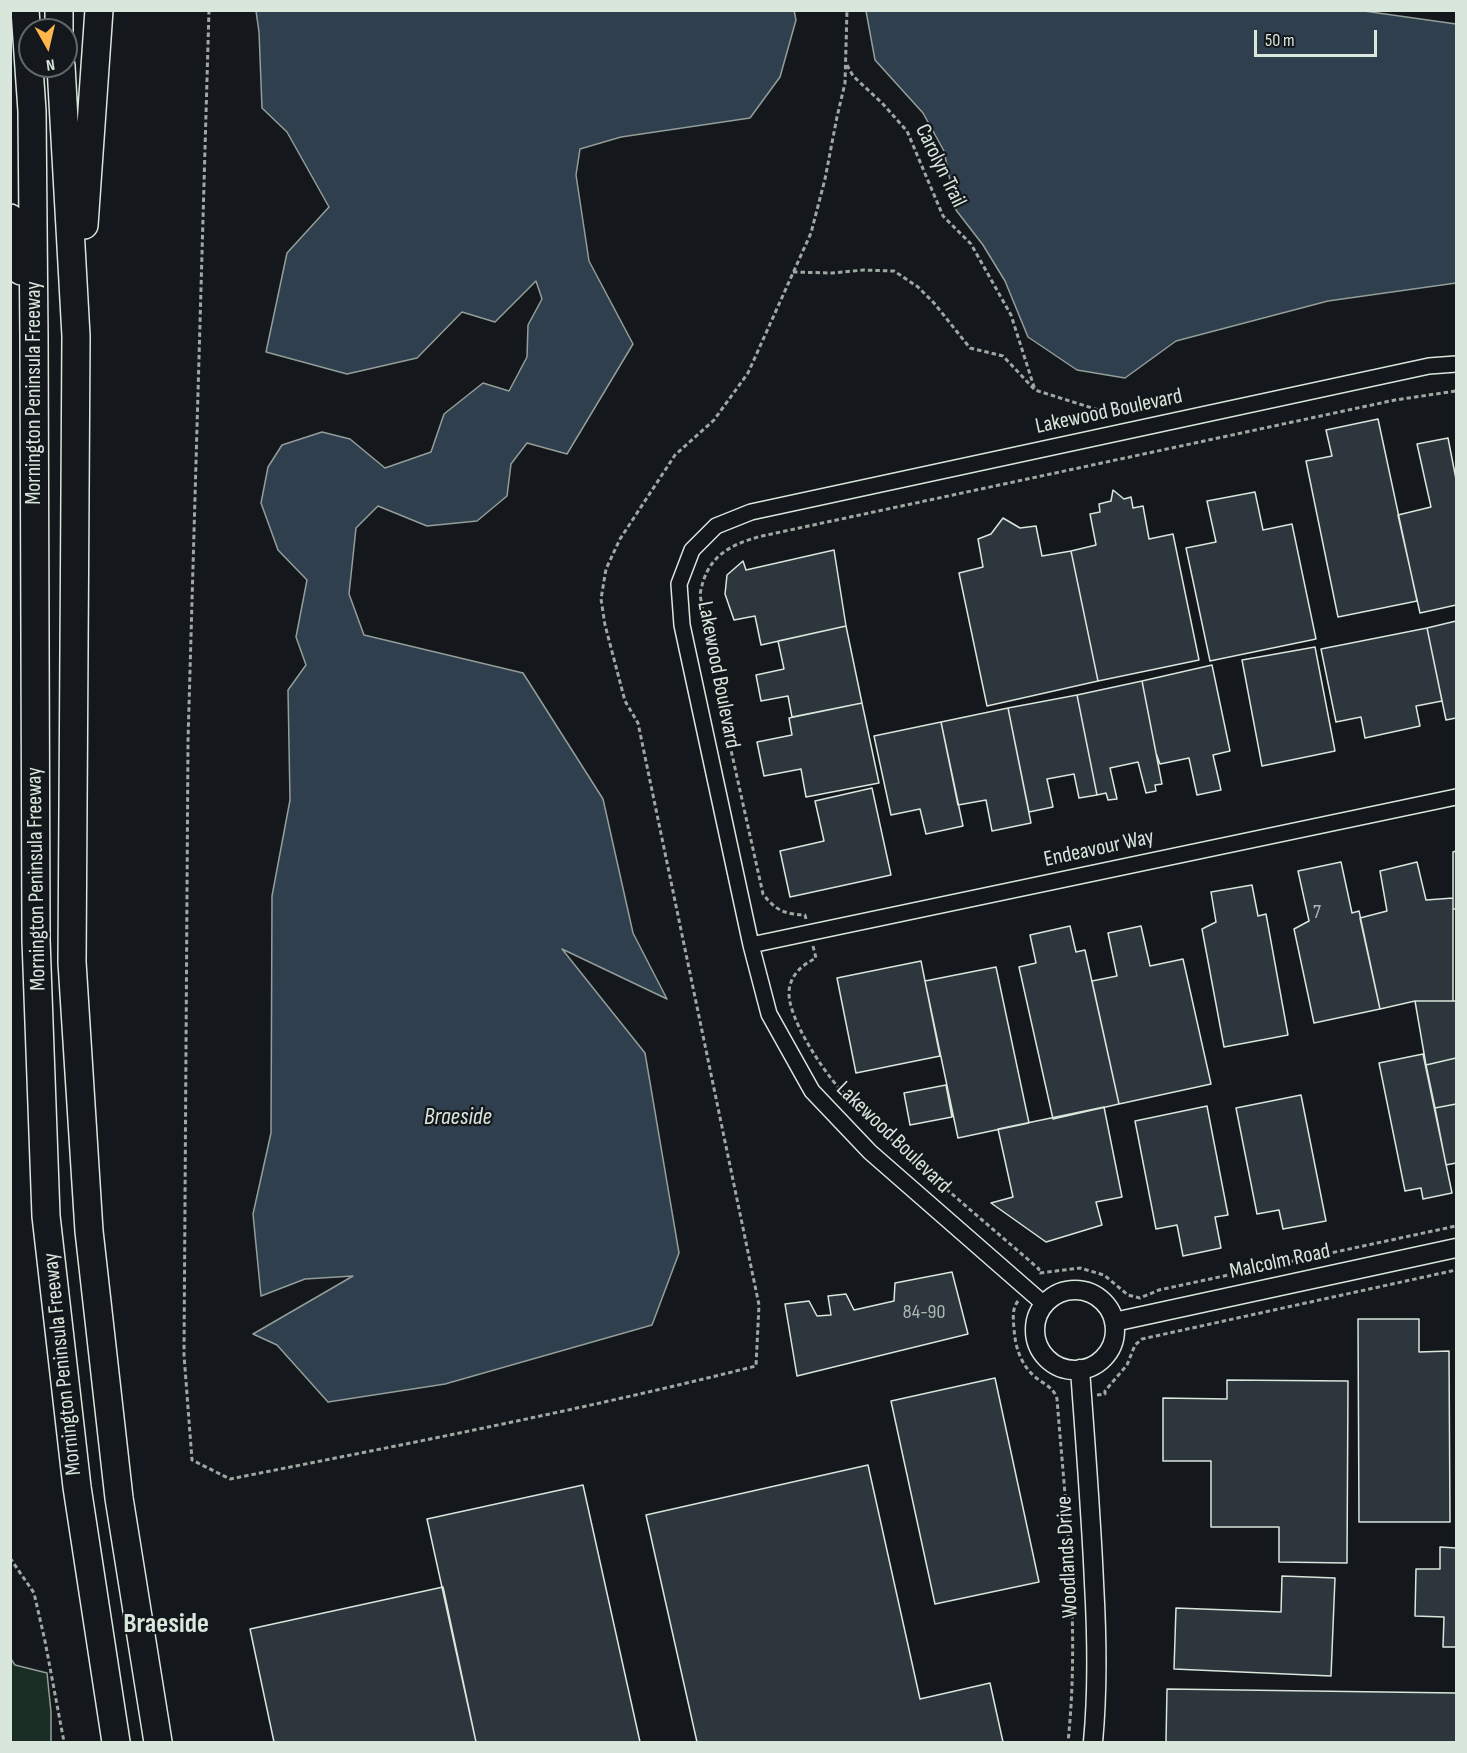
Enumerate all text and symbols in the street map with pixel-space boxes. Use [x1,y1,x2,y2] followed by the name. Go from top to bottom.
[18,18,78,78] north arrow
[1257,18,1380,56] scale bar
[1265,30,1295,51] text: 50 m
[45,54,56,74] text: N
[909,120,971,212] street label: Carolyn Trail
[21,281,47,505] street label: Mornington Peninsula Freeway
[1033,384,1185,440] street label: Lakewood Boulevard
[691,599,745,751] street label: Lakewood Boulevard
[22,767,52,991] street label: Mornington Peninsula Freeway
[1042,824,1156,874] street label: Endeavour Way
[1313,901,1321,925] house number: 7
[830,1077,956,1199] street label: Lakewood Boulevard
[424,1104,492,1132] water label: Braeside
[1227,1239,1333,1285] street label: Malcolm Road
[38,1251,88,1477] street label: Mornington Peninsula Freeway
[903,1301,945,1325] house number: 84-90
[1052,1495,1084,1619] street label: Woodlands Drive
[123,1608,209,1642] district label: Braeside

